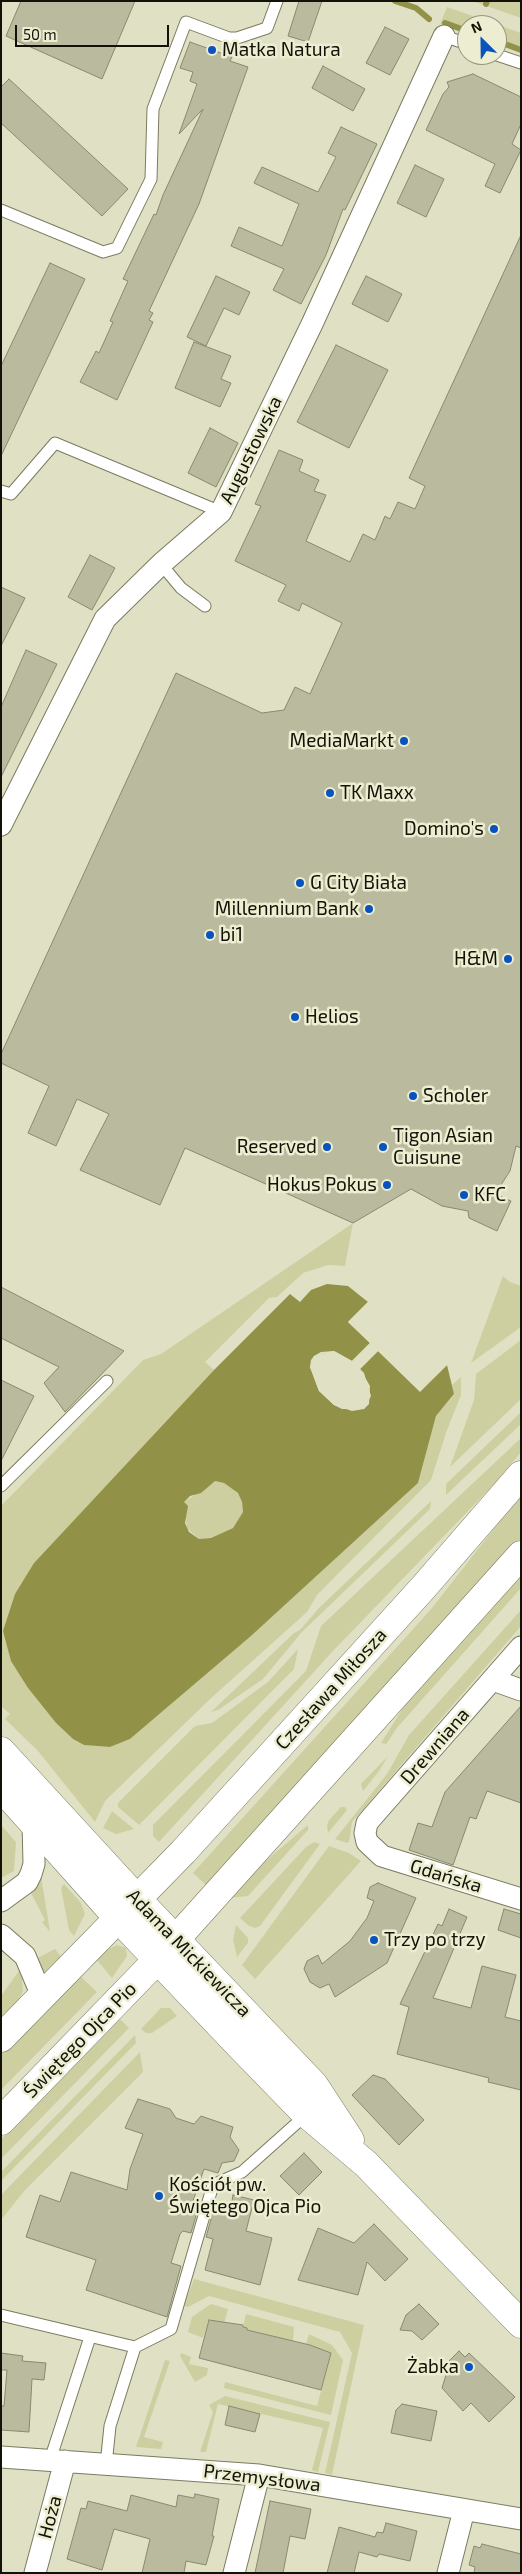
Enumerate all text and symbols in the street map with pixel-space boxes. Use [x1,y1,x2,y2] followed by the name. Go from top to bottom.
[18,15,171,47] scale bar
[457,15,507,65] north arrow
[468,17,484,36] text: N
[23,25,57,43] text: 50 m
[222,39,341,61] place label: Matka Natura
[206,44,218,56] marker: Matka Natura
[215,392,287,508] street label: Augustowska
[289,730,394,752] place label: MediaMarkt
[398,735,410,747] marker: MediaMarkt
[340,782,414,804] place label: TK Maxx
[324,787,336,799] marker: TK Maxx
[404,818,484,840] place label: Domino's
[488,823,500,835] marker: Domino's
[310,872,407,894] place label: G City Biała
[294,877,306,889] marker: G City Biała
[215,898,359,920] place label: Millennium Bank
[363,903,375,915] marker: Millennium Bank
[220,924,243,946] place label: bi1
[204,929,216,941] marker: bi1
[454,948,498,970] place label: H&M
[502,953,514,965] marker: H&M
[305,1006,359,1028] place label: Helios
[289,1011,301,1023] marker: Helios
[423,1085,488,1107] place label: Scholer
[407,1090,419,1102] marker: Scholer
[393,1125,493,1169] place label: Tigon Asian Cuisune
[237,1136,317,1158] place label: Reserved
[321,1141,333,1153] marker: Reserved
[377,1141,389,1153] marker: Tigon Asian Cuisune
[267,1174,377,1196] place label: Hokus Pokus
[381,1179,393,1191] marker: Hokus Pokus
[474,1184,506,1206] place label: KFC
[458,1189,470,1201] marker: KFC
[271,1624,391,1754] street label: Czesława Miłosza
[396,1703,474,1789] street label: Drewniana
[407,1854,485,1898] street label: Gdańska
[122,1884,256,2022] street label: Adama Mickiewicza
[384,1929,486,1951] place label: Trzy po trzy
[368,1934,380,1946] marker: Trzy po trzy
[19,1977,141,2103] street label: Świętego Ojca Pio
[169,2174,321,2218] place label: Kościół pw. Świętego Ojca Pio
[153,2190,165,2202] marker: Kościół pw. Świętego Ojca Pio
[407,2356,459,2378] place label: Żabka
[463,2361,475,2373] marker: Żabka
[202,2459,322,2497] street label: Przemysłowa
[33,2493,67,2541] street label: Hoża

